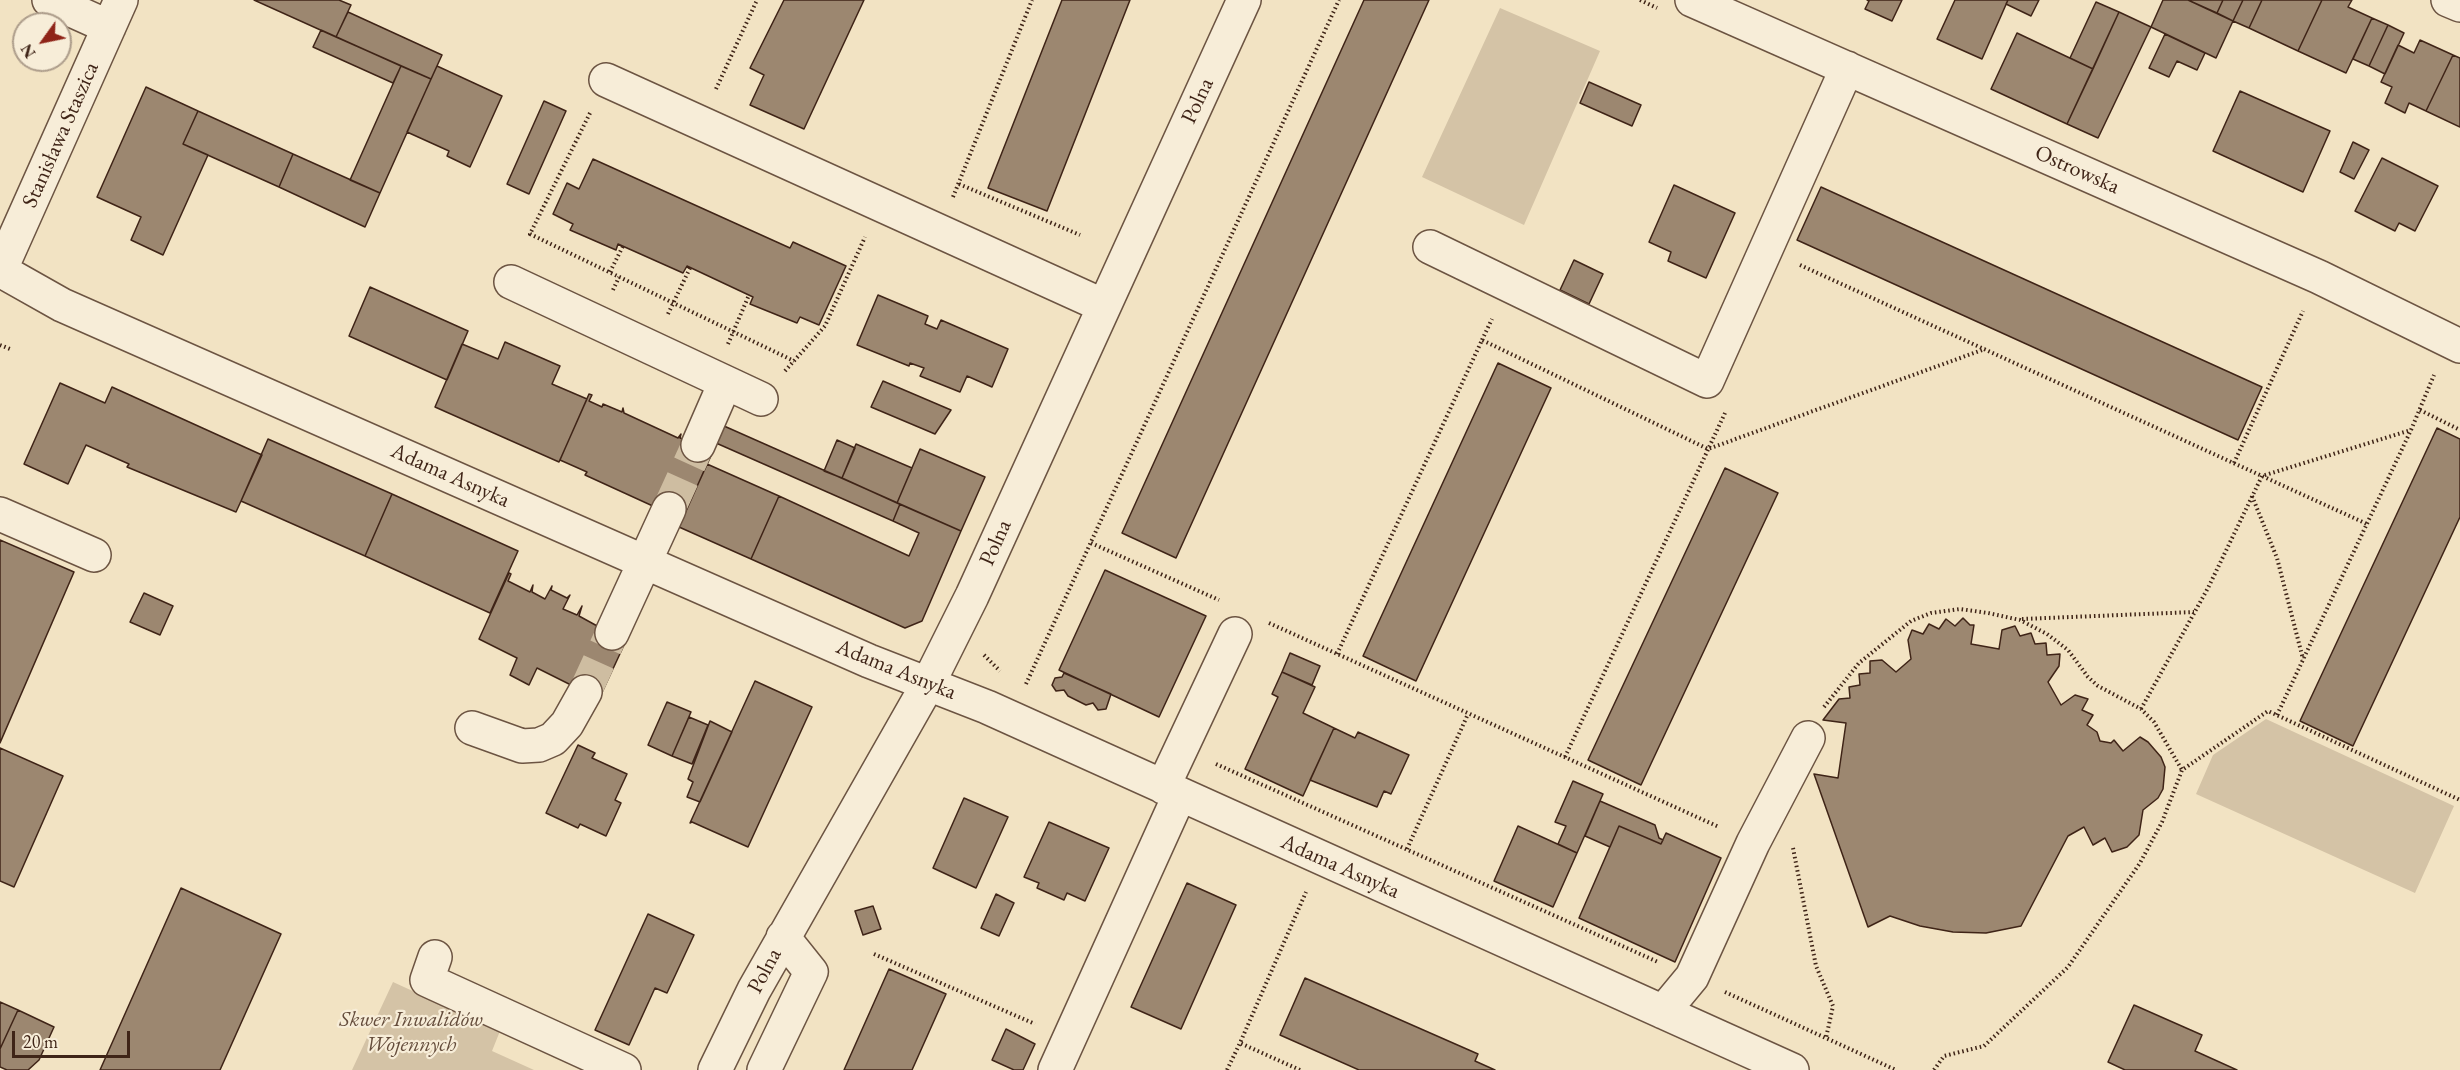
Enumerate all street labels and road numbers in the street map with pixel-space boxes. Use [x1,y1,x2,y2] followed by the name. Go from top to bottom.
[17,58,105,212] street label: Stanisława Staszica
[1176,74,1220,128] street label: Polna
[2031,140,2123,200] street label: Ostrowska
[387,438,513,514] street label: Adama Asnyka
[974,516,1018,570] street label: Polna
[832,634,960,706] street label: Adama Asnyka
[1277,829,1403,905] street label: Adama Asnyka
[742,944,788,998] street label: Polna

